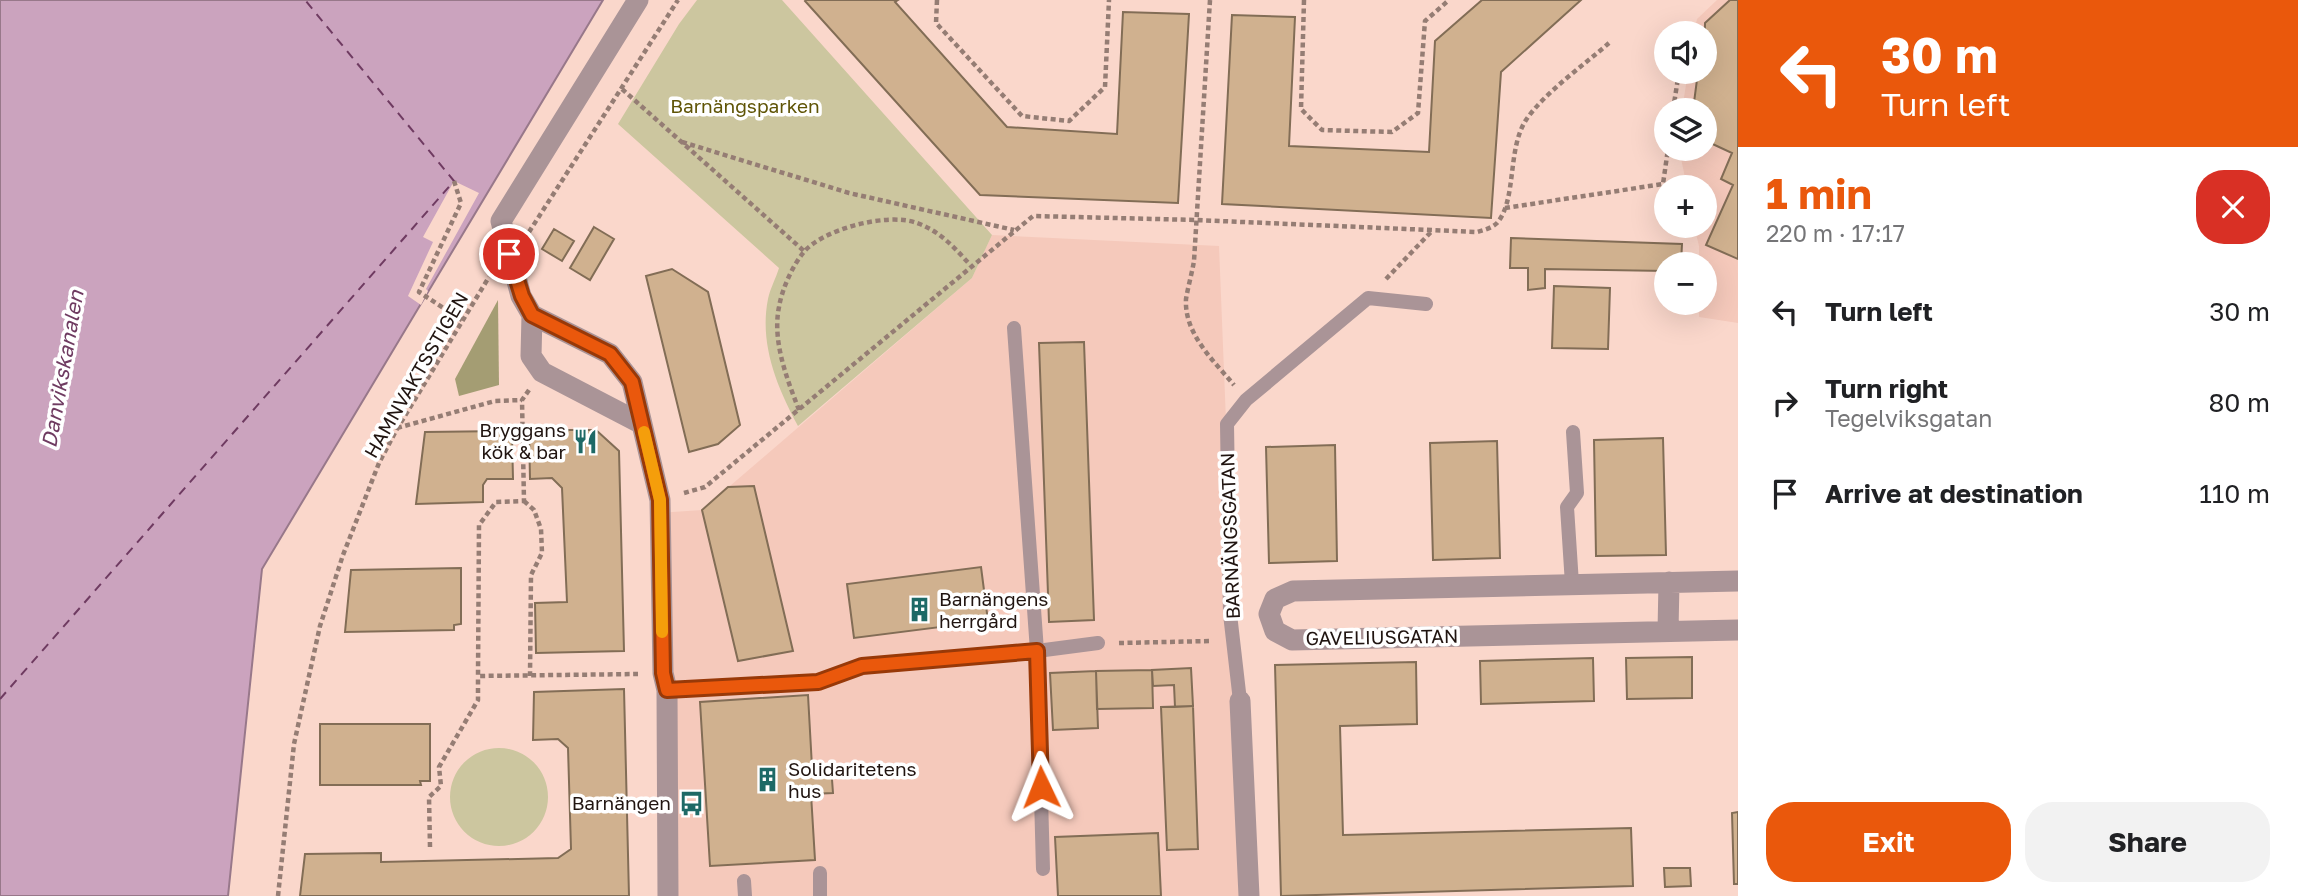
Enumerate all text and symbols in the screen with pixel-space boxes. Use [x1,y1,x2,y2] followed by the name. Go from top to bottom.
[1654,21,1717,315] map controls
[1654,21,1717,84] button: sound
[1881,25,1998,84] text: 30 m
[1766,28,1857,119] icon: left
[1881,85,2010,123] text: Turn left
[670,94,820,117] park label: Barnängsparken
[1654,98,1717,161] button: layers
[1766,168,1872,218] text: 1 min
[2196,170,2270,244] button: close
[1654,175,1717,238] button: +
[1766,219,1905,247] text: 220 m · 17:17
[479,224,539,284] pin
[490,235,528,273] icon: arrive
[1654,252,1717,315] button: −
[35,287,89,450] water label: Danvikskanalen
[359,288,472,462] street label: HAMNVAKTSSTIGEN
[1766,293,1804,331] icon: left
[1825,296,1933,327] text: Turn left
[2209,296,2270,327] text: 30 m
[1825,373,1948,404] text: Turn right
[1766,384,1804,422] icon: right
[2209,387,2270,418] text: 80 m
[1825,404,1992,432] text: Tegelviksgatan
[479,418,567,463] place label: Bryggans kök & bar
[572,427,600,455] restaurant icon: Bryggans kök & bar
[1215,452,1244,620] street label: BARNÄNGSGATAN
[1766,475,1804,513] icon: arrive
[1825,478,2083,509] text: Arrive at destination
[2199,478,2270,509] text: 110 m
[939,587,1048,632] place label: Barnängens herrgård
[905,596,933,624] building icon: Barnängens herrgård
[1305,624,1459,649] street label: GAVELIUSGATAN
[1004,750,1078,824] position arrow
[788,757,917,802] place label: Solidaritetens hus
[754,766,782,794] building icon: Solidaritetens hus
[677,789,705,817] bus stop icon: Barnängen
[572,791,671,814] place label: Barnängen
[1766,802,2011,882] button: Exit
[2025,802,2270,882] button: Share

